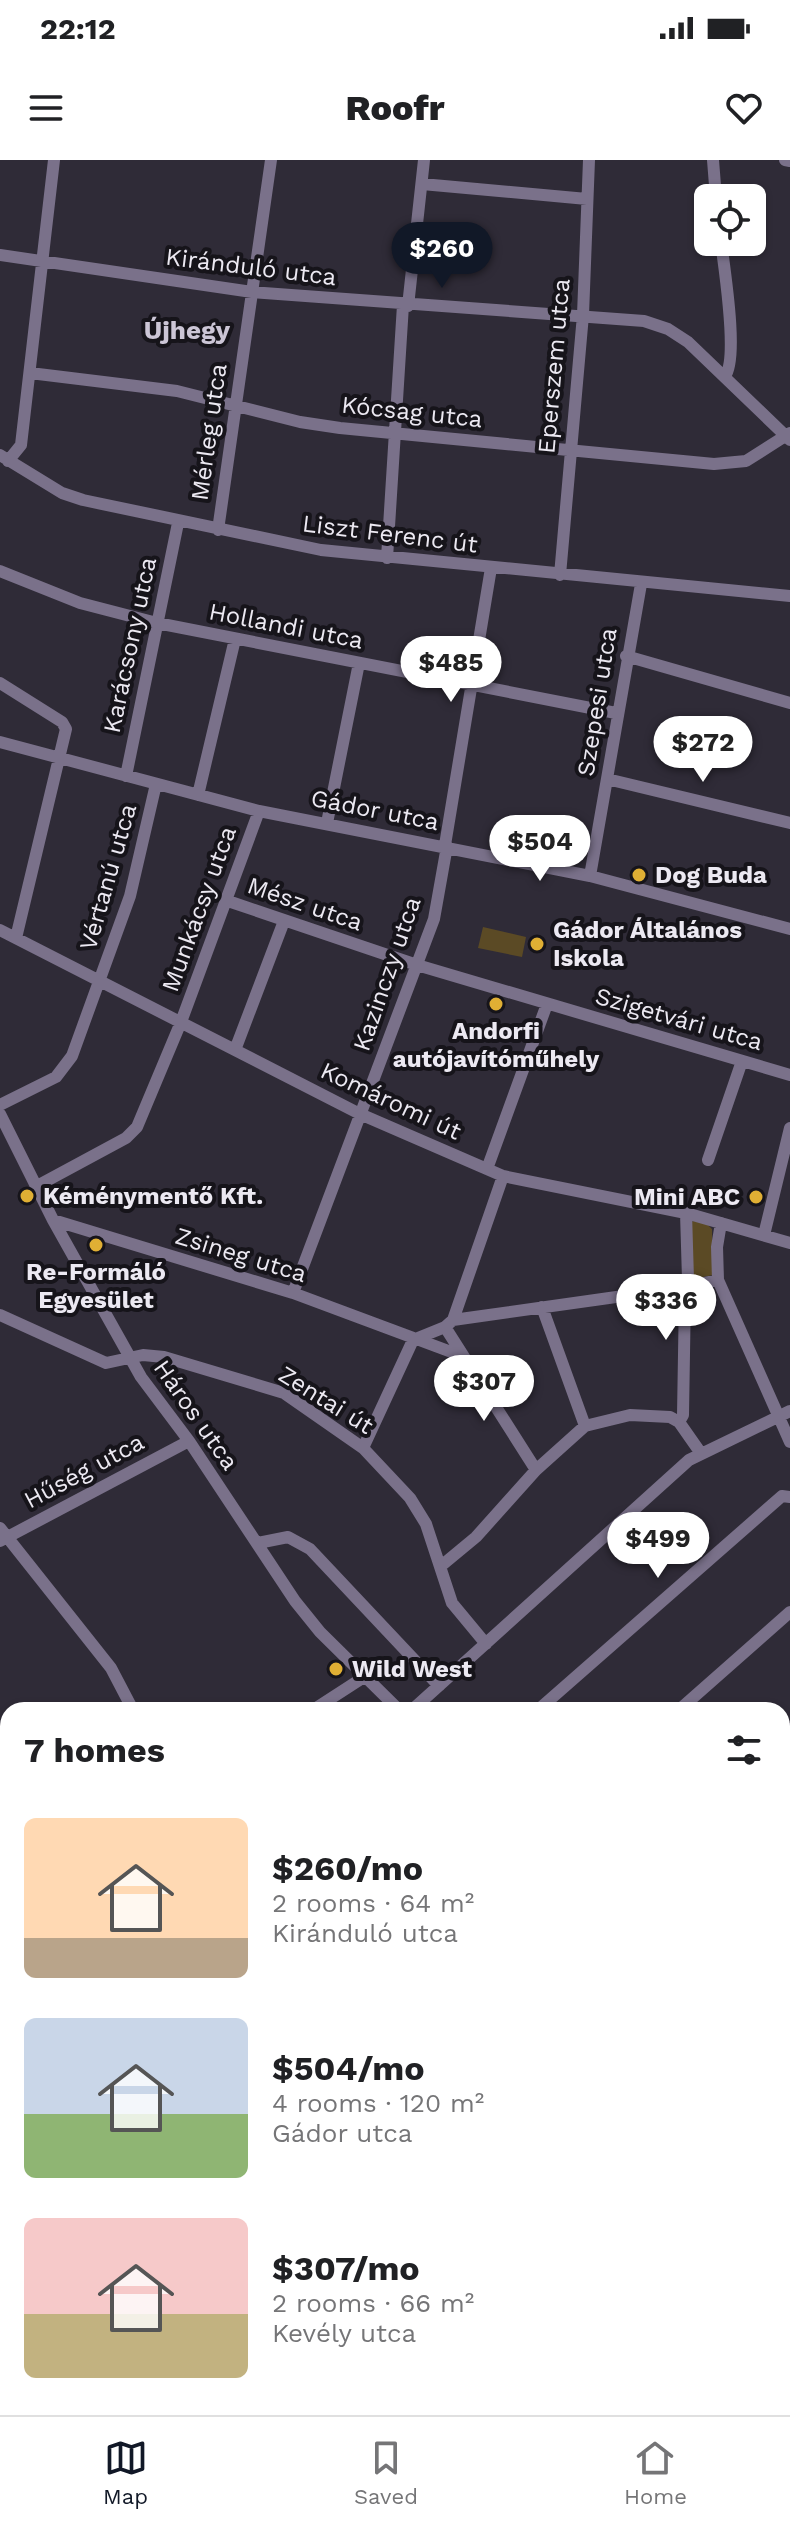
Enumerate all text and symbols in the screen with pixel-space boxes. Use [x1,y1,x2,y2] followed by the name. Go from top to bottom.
[40,11,116,46] text: 22:12
[24,86,68,130] icon: menu
[722,86,766,130] icon: heart
[346,87,444,129] text: Roofr
[694,184,766,256] map controls
[694,184,766,256] button: locate
[395,222,489,290] pin: $260
[410,233,474,263] text: $260
[164,243,338,291] street label: Kiránduló utca
[532,277,576,455] street label: Eperszem utca
[144,315,231,345] district label: Újhegy
[186,362,232,502] street label: Mérleg utca
[340,391,484,433] street label: Kócsag utca
[301,509,479,559] street label: Liszt Ferenc út
[98,555,162,735] street label: Karácsony utca
[207,597,365,655] street label: Hollandi utca
[571,626,623,778] street label: Szepesi utca
[404,636,498,704] pin: $485
[419,647,483,677] text: $485
[656,716,750,784] pin: $272
[672,727,735,757] text: $272
[309,784,441,836] street label: Gádor utca
[74,801,142,953] street label: Vértanú utca
[493,815,587,883] pin: $504
[156,822,242,996] street label: Munkácsy utca
[507,826,573,856] text: $504
[655,861,767,889] place label: Dog Buda
[630,866,648,884] marker: Dog Buda
[244,871,366,937] street label: Mész utca
[348,893,426,1055] street label: Kazinczy utca
[553,916,742,972] place label: Gádor Általános Iskola
[528,935,546,953] marker: Gádor Általános Iskola
[592,982,766,1056] street label: Szigetvári utca
[487,995,505,1013] marker: Andorfi autójavítóműhely
[393,1017,600,1073] place label: Andorfi autójavítóműhely
[316,1056,466,1146] street label: Komáromi út
[43,1182,263,1210] place label: Kéménymentő Kft.
[634,1183,740,1211] place label: Mini ABC
[18,1187,36,1205] marker: Kéménymentő Kft.
[747,1188,765,1206] marker: Mini ABC
[172,1222,310,1288] street label: Zsineg utca
[87,1236,105,1254] marker: Re-Formáló Egyesület
[26,1258,166,1314] place label: Re-Formáló Egyesület
[619,1274,713,1342] pin: $336
[634,1285,698,1315] text: $336
[148,1355,244,1475] street label: Háros utca
[437,1355,531,1423] pin: $307
[274,1360,378,1440] street label: Zentai út
[452,1366,516,1396] text: $307
[19,1428,149,1514] street label: Hűség utca
[611,1512,705,1580] pin: $499
[625,1523,691,1553] text: $499
[352,1655,473,1683] place label: Wild West
[327,1660,345,1678] marker: Wild West
[722,1728,766,1772] icon: filters
[24,1730,165,1770] text: 7 homes
[272,1848,423,1888] text: $260/mo
[88,1850,184,1946] icon: home
[272,1888,474,1918] text: 2 rooms · 64 m²
[272,1918,458,1948] text: Kiránduló utca
[272,2048,425,2088] text: $504/mo
[88,2050,184,2146] icon: home
[272,2088,484,2118] text: 4 rooms · 120 m²
[272,2118,413,2148] text: Gádor utca
[272,2248,420,2288] text: $307/mo
[88,2250,184,2346] icon: home
[272,2288,474,2318] text: 2 rooms · 66 m²
[272,2318,416,2348] text: Kevély utca
[103,2436,148,2509] tab: Map
[354,2436,418,2509] tab: Saved
[624,2436,687,2509] tab: Home

